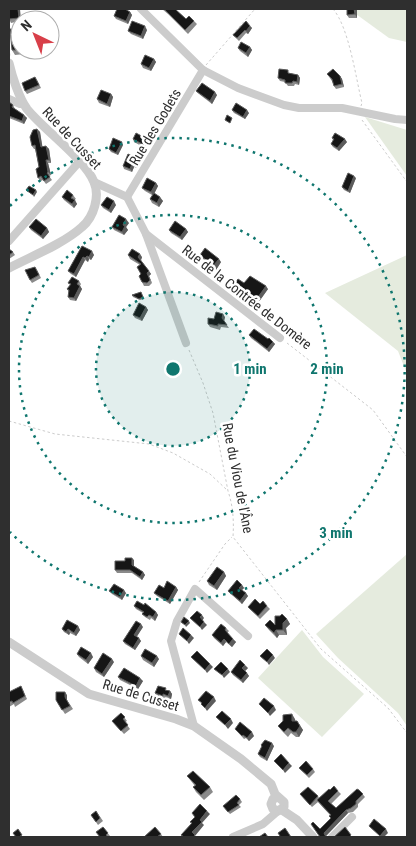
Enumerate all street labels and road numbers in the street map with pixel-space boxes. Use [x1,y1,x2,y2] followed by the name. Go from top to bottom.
[126,86,184,168] street label: Rue des Godets
[39,104,105,172] street label: Rue de Cusset
[179,242,315,353] street label: Rue de la Contrée de Domère
[219,421,258,535] street label: Rue du Viou de l'Âne
[101,676,181,714] street label: Rue de Cusset

